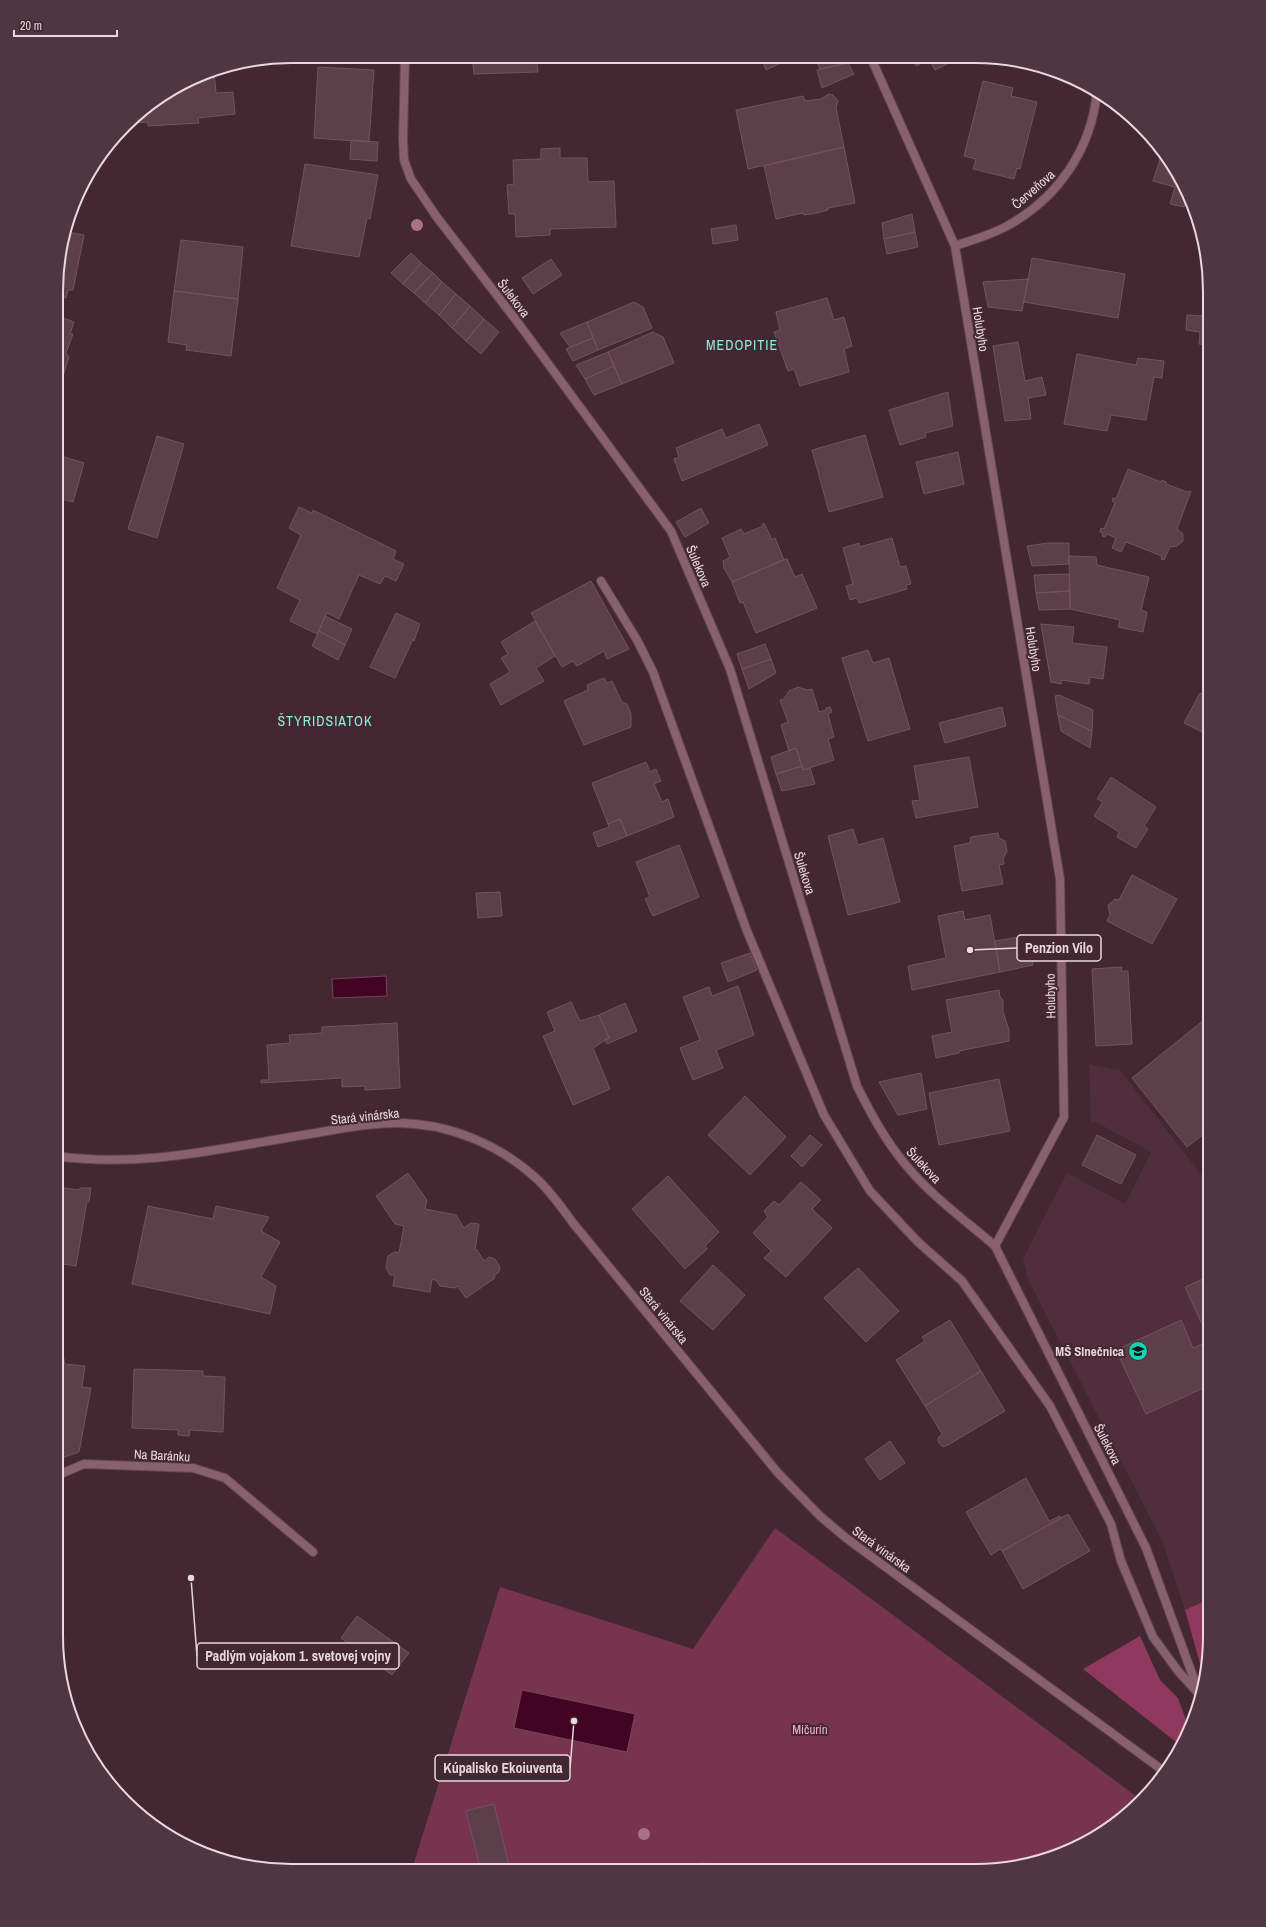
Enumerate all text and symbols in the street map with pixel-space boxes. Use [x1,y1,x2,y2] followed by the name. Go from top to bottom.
[14,12,117,38] scale bar
[20,18,42,34] text: 20 m
[1008,166,1058,213] street label: Červeňova
[494,276,534,321] street label: Šulekova
[969,306,992,353] street label: Holubyho
[706,336,778,354] district label: MEDOPITIE
[682,543,715,590] street label: Šulekova
[1022,626,1045,673] street label: Holubyho
[277,712,373,730] district label: ŠTYRIDSIATOK
[790,850,819,897] street label: Šulekova
[1017,935,1101,961] callout: Penzion Vilo
[1025,939,1093,957] text: Penzion Vilo
[1042,973,1059,1019] street label: Holubyho
[330,1104,400,1129] street label: Stará vinárska
[902,1144,945,1187] street label: Šulekova
[635,1283,692,1347] street label: Stará vinárska
[1127,1340,1149,1362] school or university icon: MŠ Slnečnica
[1055,1343,1124,1360] place label: MŠ Slnečnica
[1090,1421,1125,1468] street label: Šulekova
[133,1446,191,1465] street label: Na Baránku
[849,1522,915,1577] street label: Stará vinárska
[197,1643,399,1669] callout: Padlým vojakom 1. svetovej vojny
[205,1647,391,1665] text: Padlým vojakom 1. svetovej vojny
[792,1721,828,1738] park label: Mičurín
[435,1755,570,1781] callout: Kúpalisko Ekoiuventa
[443,1759,563,1777] text: Kúpalisko Ekoiuventa

